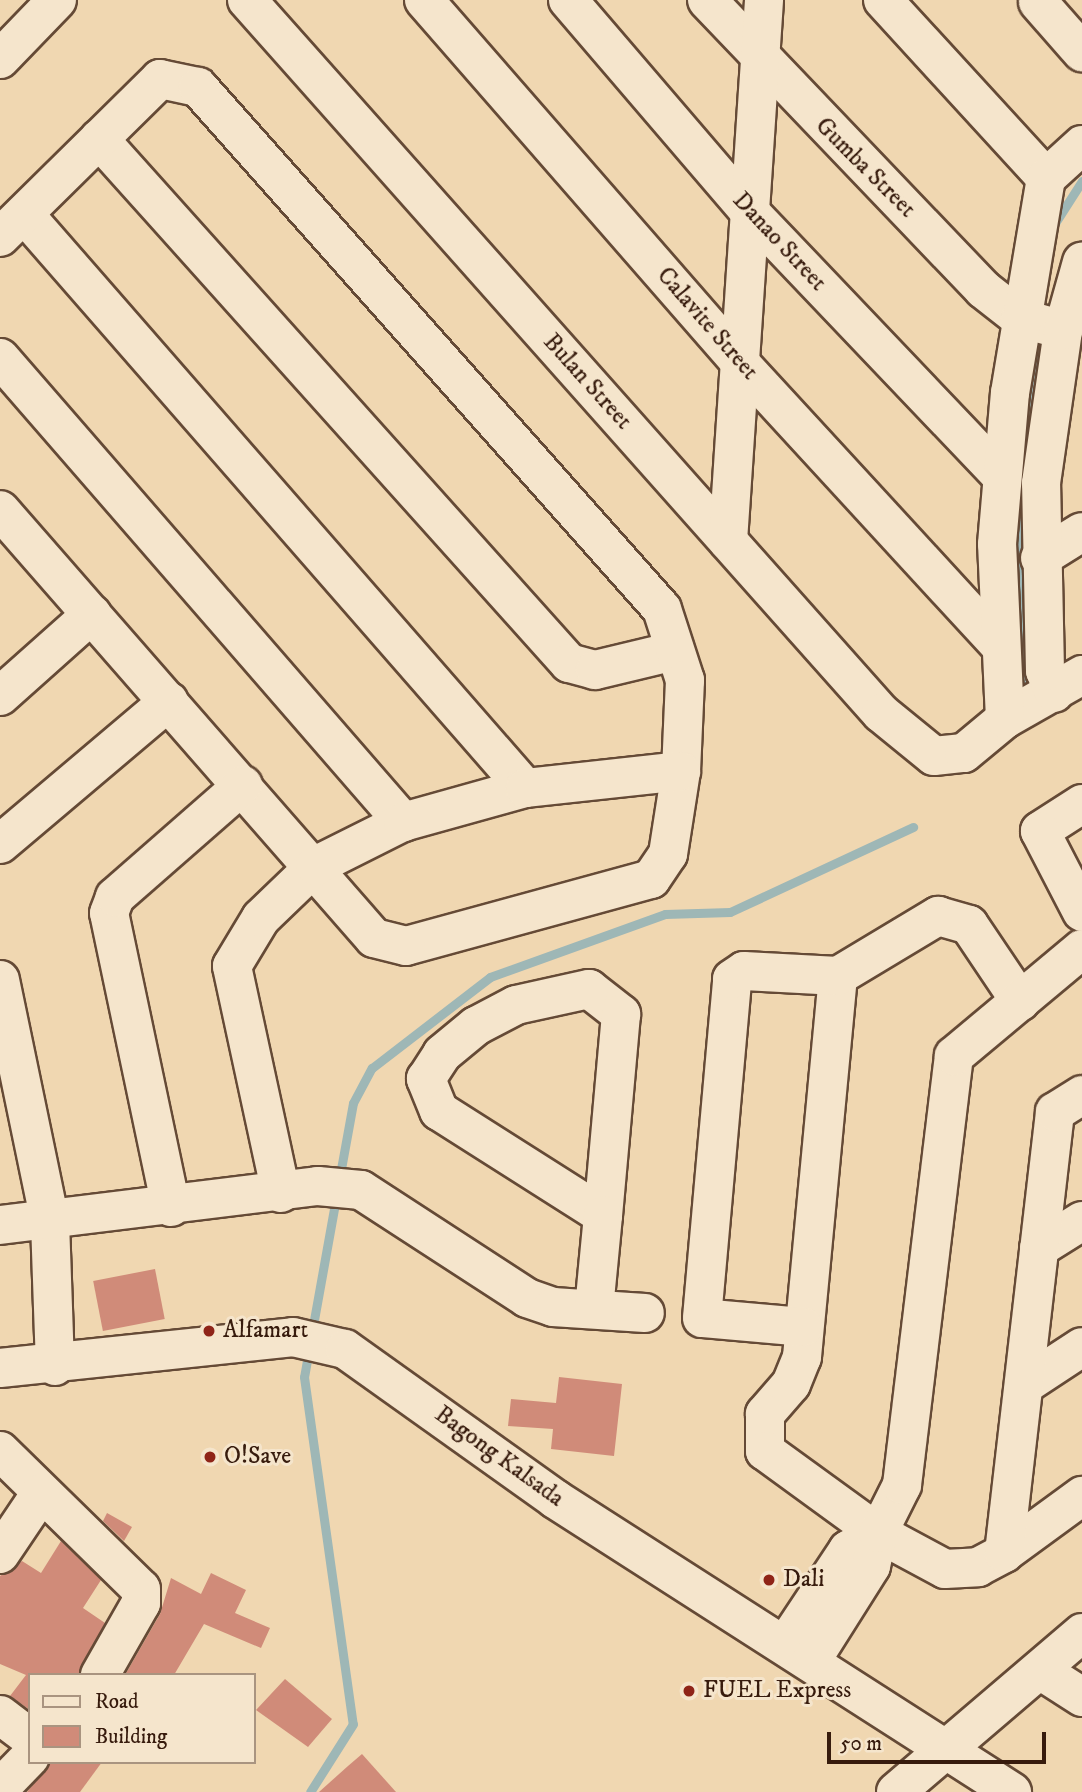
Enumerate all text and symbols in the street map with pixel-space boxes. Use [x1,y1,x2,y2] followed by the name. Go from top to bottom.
[809,112,921,224] street label: Gumba Street
[726,187,832,297] street label: Danao Street
[650,262,764,386] street label: Calavite Street
[537,328,637,436] street label: Bulan Street
[223,1317,308,1345] place label: Alfamart
[201,1323,217,1339] marker: Alfamart
[429,1400,569,1514] street label: Bagong Kalsada
[224,1443,291,1471] place label: O!Save
[202,1449,218,1465] marker: O!Save
[783,1566,824,1594] place label: Dali
[761,1572,777,1588] marker: Dali
[28,1673,256,1764] legend
[703,1677,851,1705] place label: FUEL Express
[681,1683,697,1699] marker: FUEL Express
[95,1689,139,1715] text: Road
[830,1718,1049,1762] scale bar
[95,1724,167,1750] text: Building
[840,1731,882,1757] text: 50 m

